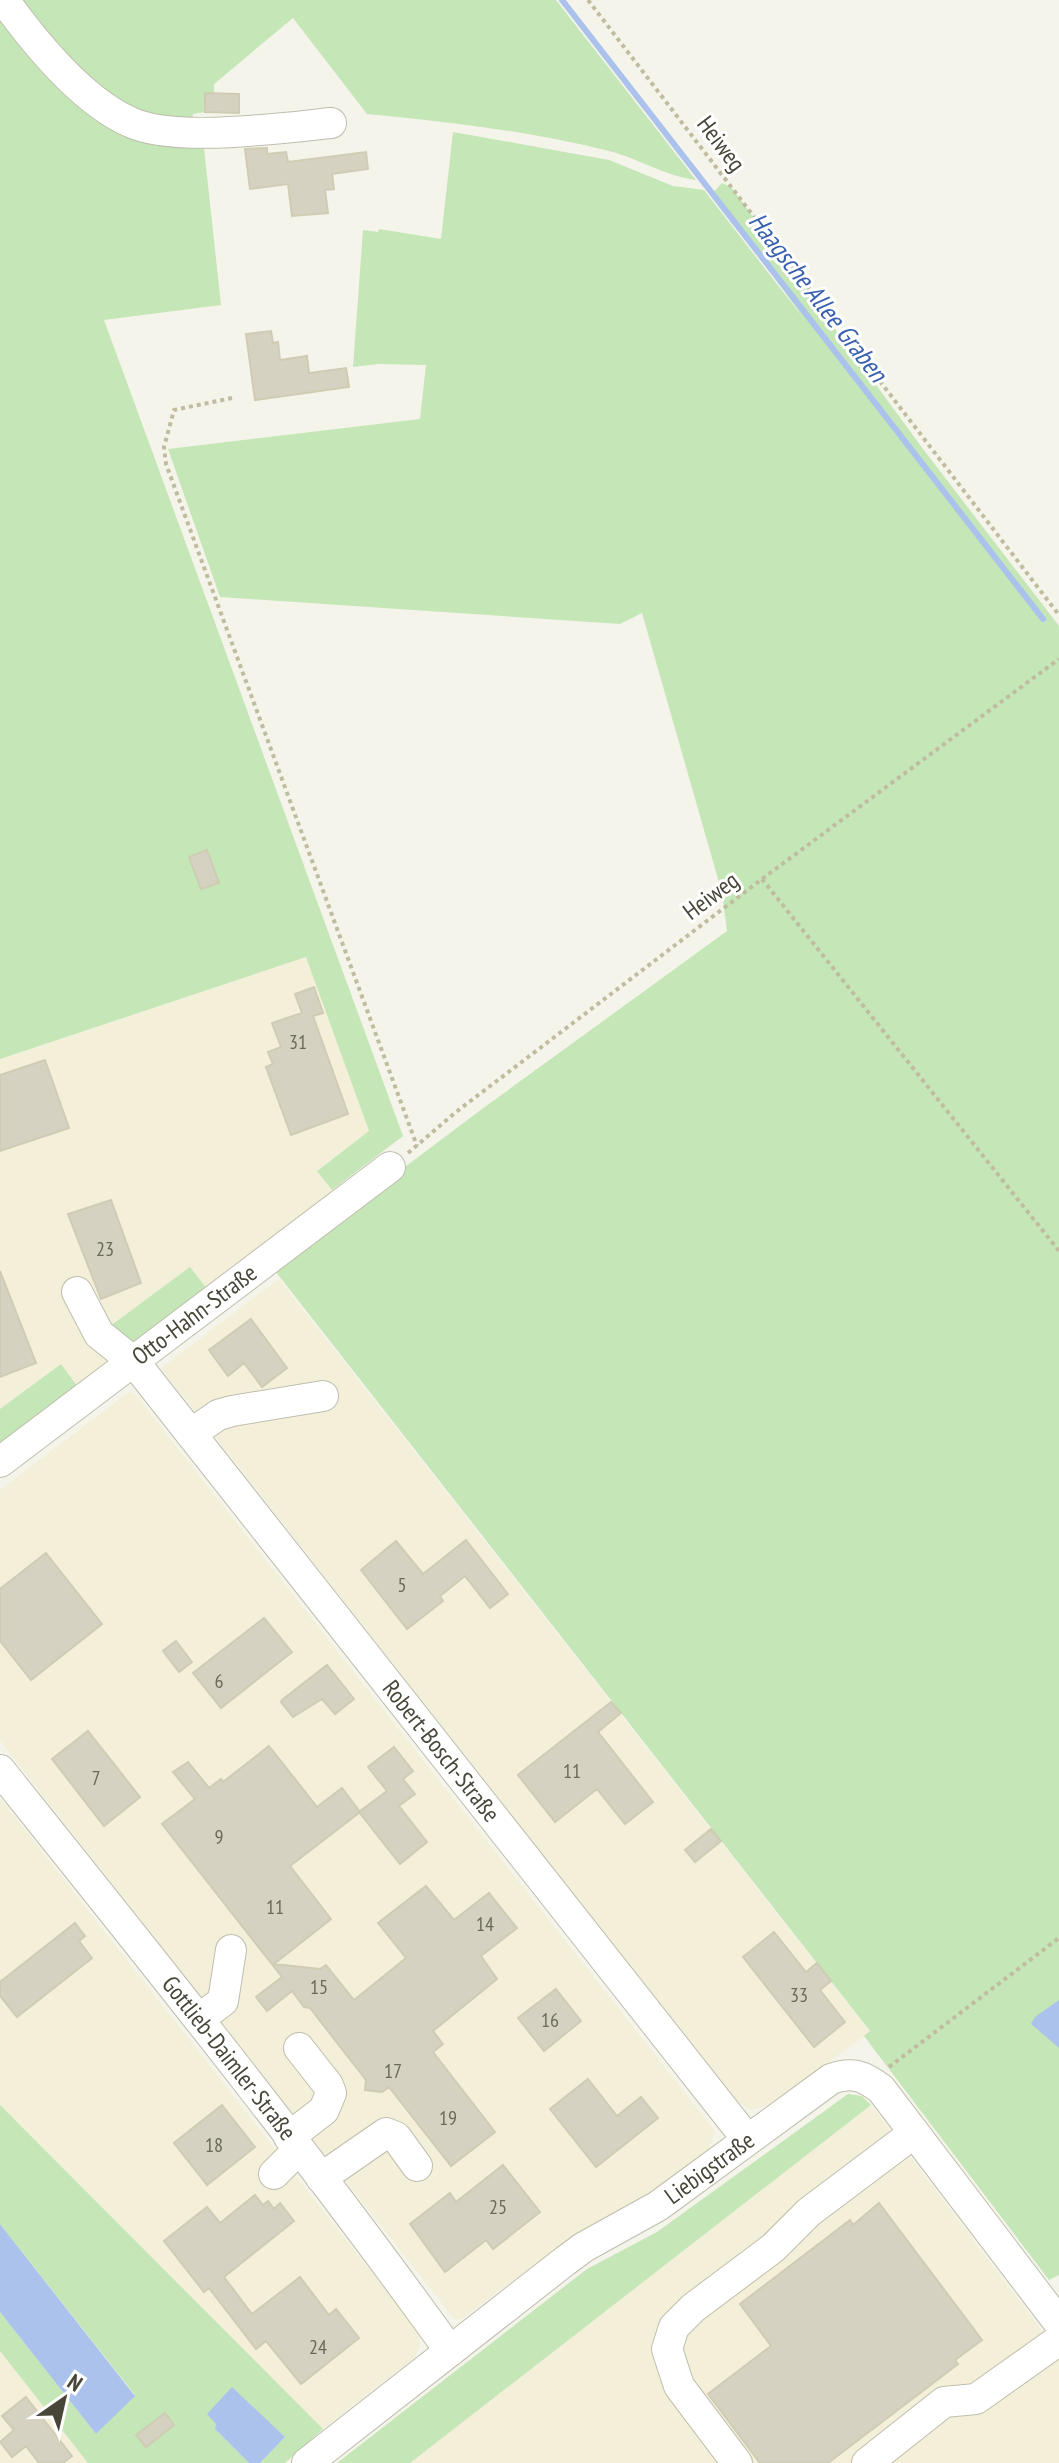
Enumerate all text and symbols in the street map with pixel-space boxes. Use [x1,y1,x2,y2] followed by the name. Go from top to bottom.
[690,110,752,178] street label: Heiweg
[742,205,896,389] water label: Haagsche Allee Graben
[677,865,745,927] street label: Heiweg
[289,1029,307,1055] house number: 31
[96,1236,114,1262] house number: 23
[126,1257,263,1372] street label: Otto-Hahn-Straße
[398,1572,407,1598] house number: 5
[215,1668,224,1694] house number: 6
[376,1674,507,1828] street label: Robert-Bosch-Straße
[563,1758,581,1784] house number: 11
[92,1765,101,1791] house number: 7
[215,1824,224,1850] house number: 9
[266,1894,284,1920] house number: 11
[476,1911,494,1937] house number: 14
[155,1969,303,2146] street label: Gottlieb-Daimler-Straße
[310,1974,328,2000] house number: 15
[790,1982,808,2008] house number: 33
[541,2007,559,2033] house number: 16
[384,2058,402,2084] house number: 17
[439,2105,457,2131] house number: 19
[658,2124,760,2211] street label: Liebigstraße
[205,2132,223,2158] house number: 18
[489,2194,507,2220] house number: 25
[309,2334,327,2360] house number: 24
[24,2359,104,2439] north arrow
[62,2367,88,2397] text: N

